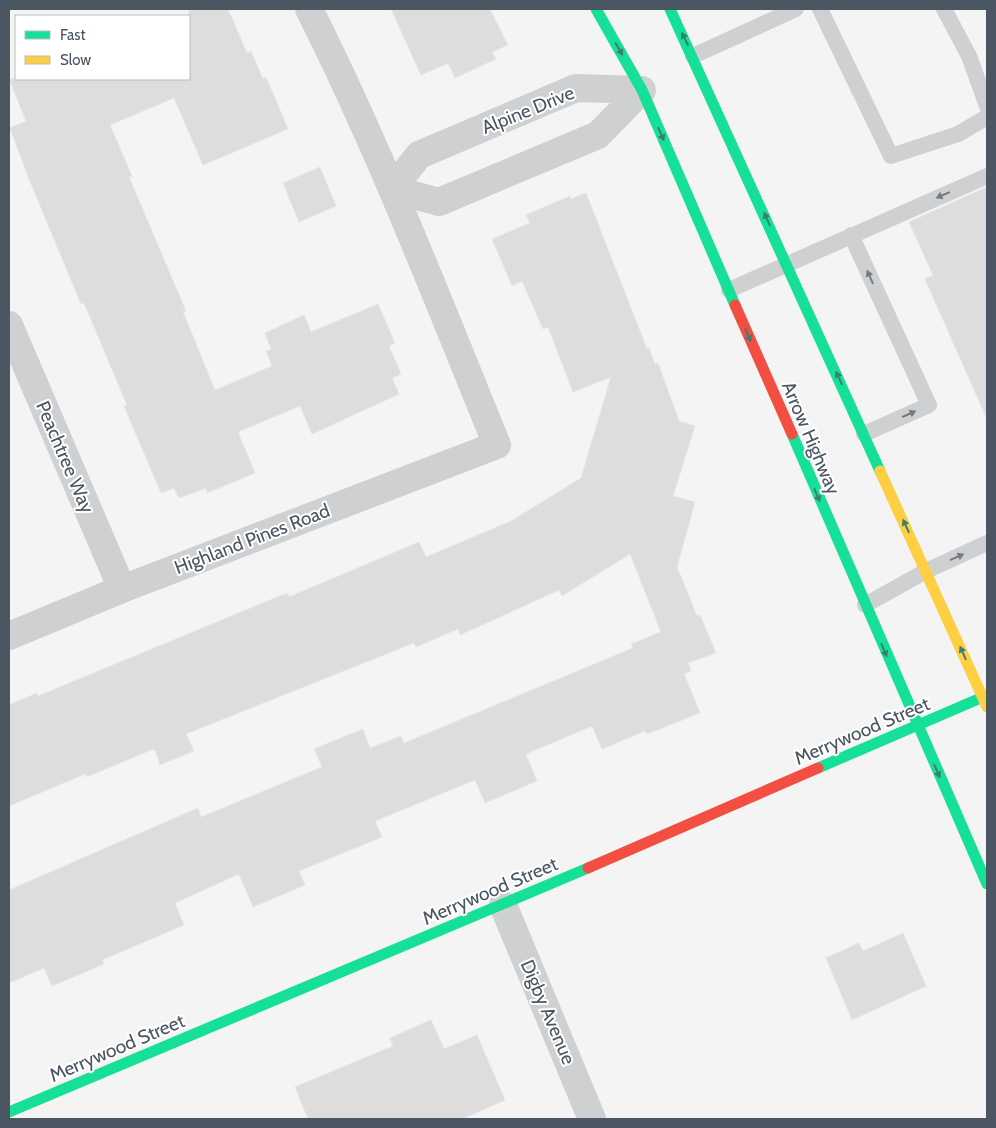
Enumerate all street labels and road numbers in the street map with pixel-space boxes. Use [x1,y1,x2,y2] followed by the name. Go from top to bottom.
[478,81,578,139] street label: Alpine Drive
[777,378,845,498] street label: Arrow Highway
[31,397,99,517] street label: Peachtree Way
[171,499,333,579] street label: Highland Pines Road
[791,692,934,770] street label: Merrywood Street
[419,852,562,930] street label: Merrywood Street
[516,956,580,1068] street label: Digby Avenue
[46,1009,189,1087] street label: Merrywood Street

